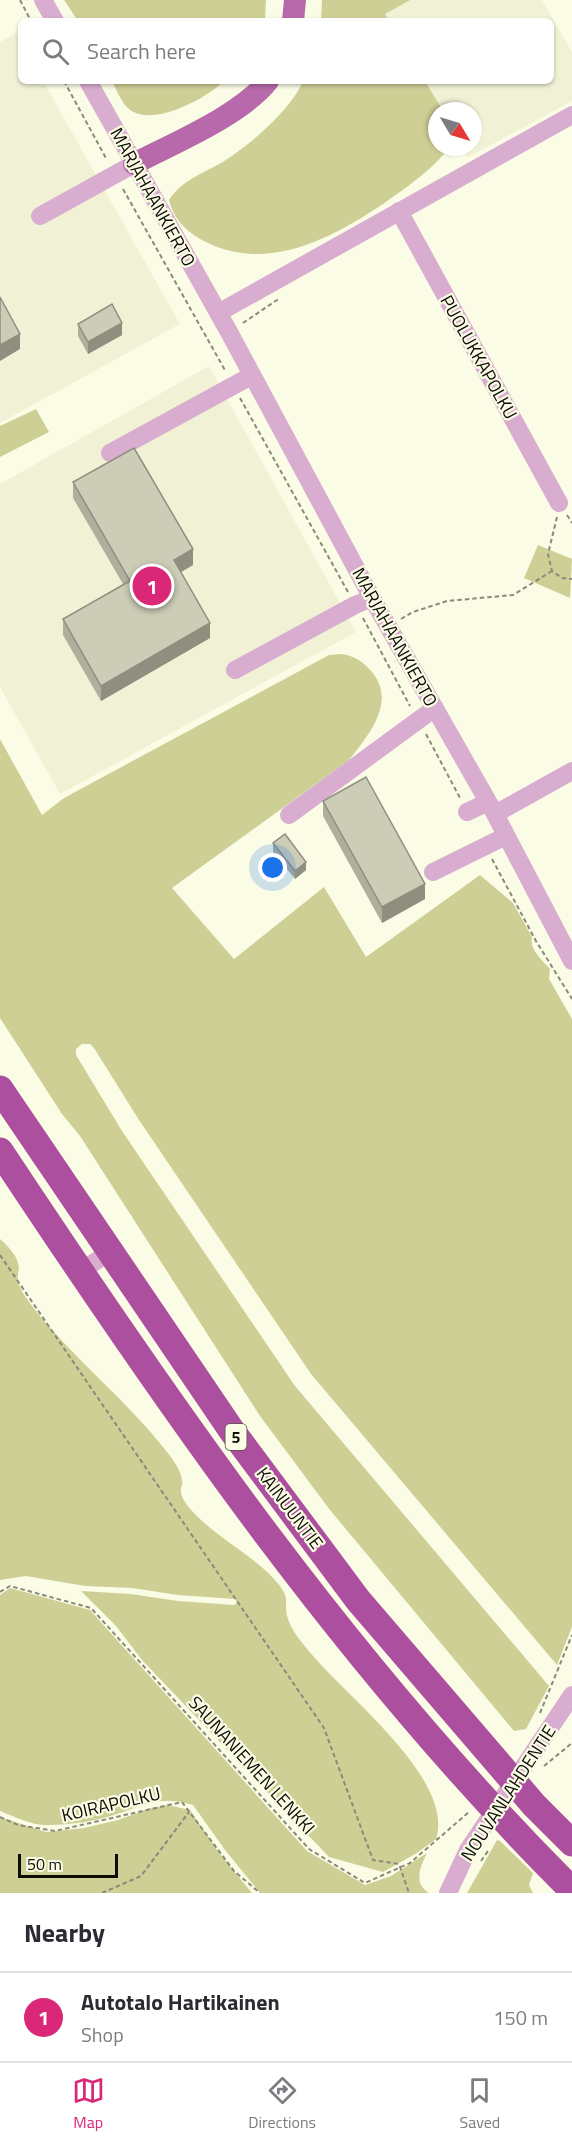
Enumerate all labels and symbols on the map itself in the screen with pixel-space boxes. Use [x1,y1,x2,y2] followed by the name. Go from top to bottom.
[428,102,482,156] north arrow
[104,123,202,271] street label: MARJAHAANKIERTO
[434,290,524,424] street label: PUOLUKKAPOLKU
[346,563,444,711] street label: MARJAHAANKIERTO
[132,564,172,608] pin: 1
[258,853,287,882] your location
[226,1424,246,1450] road number: 5
[250,1461,330,1555] street label: KAINUUNTIE
[182,1690,322,1840] street label: SAUNANIEMEN LENKKI
[454,1720,562,1866] street label: NOUVANLAHDENTIE
[59,1779,163,1829] street label: KOIRAPOLKU
[18,1851,118,1878] scale bar

